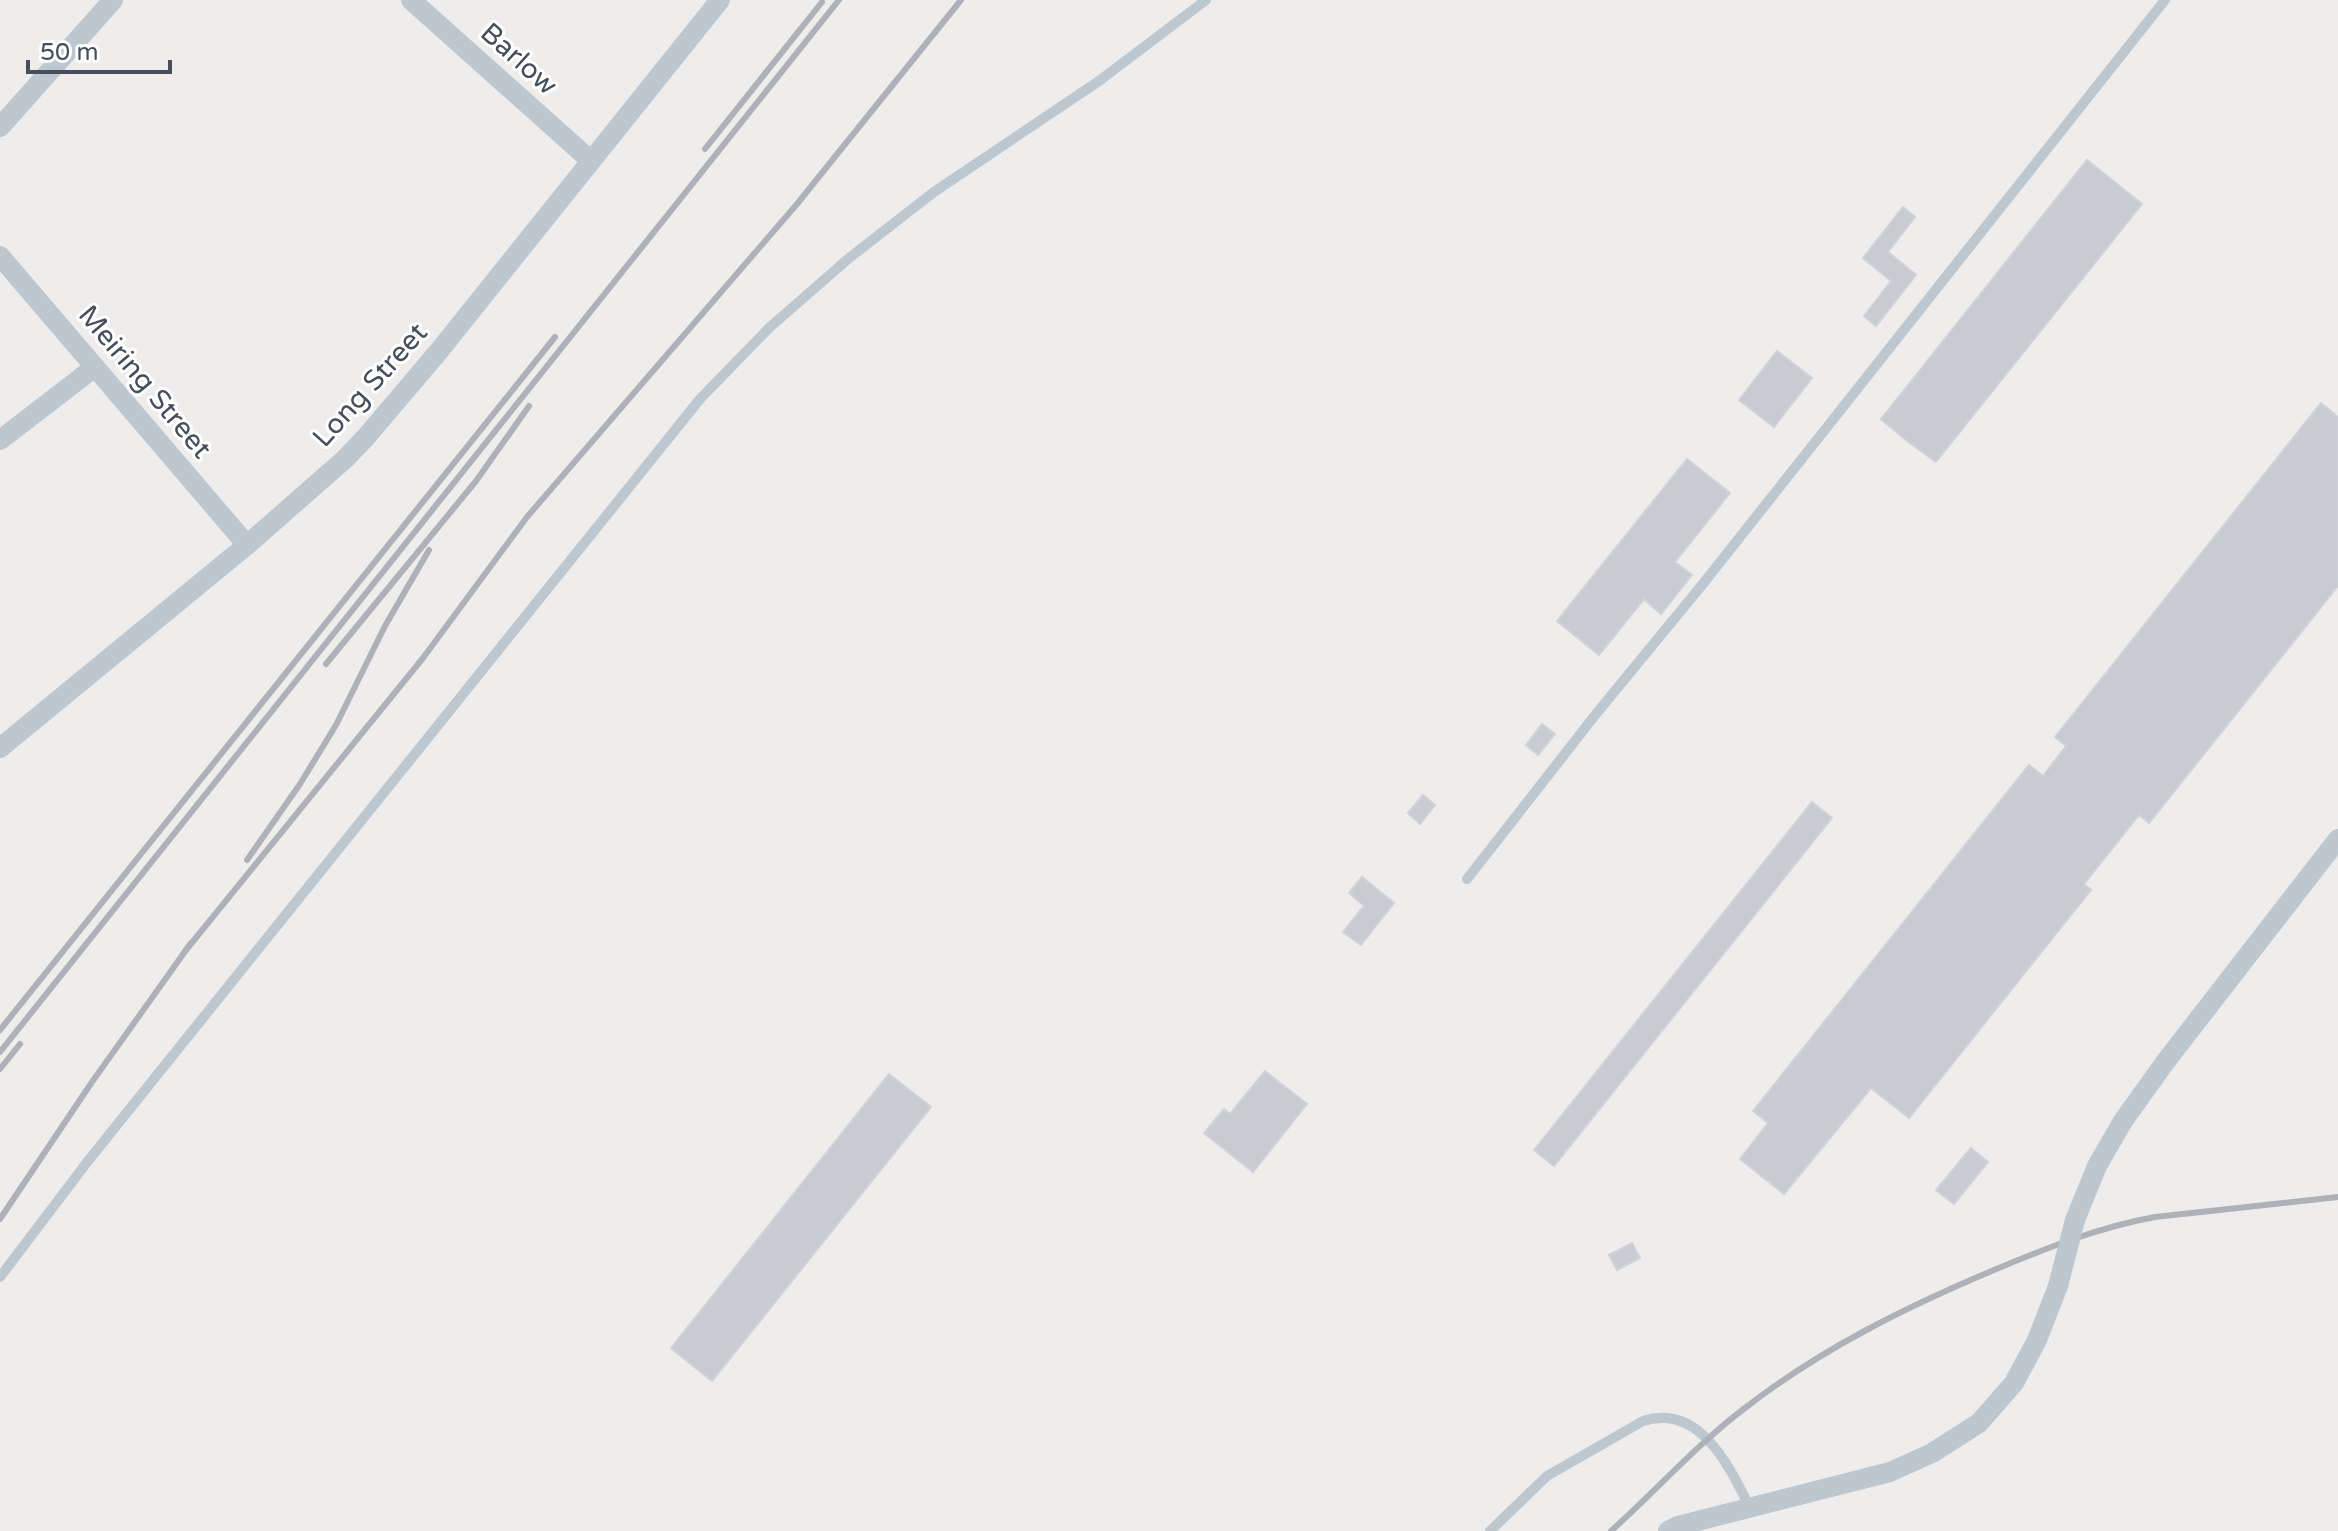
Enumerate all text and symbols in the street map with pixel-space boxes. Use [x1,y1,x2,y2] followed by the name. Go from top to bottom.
[473,16,565,102] street label: Barlow
[28,24,170,74] scale bar
[40,38,98,67] text: 50 m
[71,299,219,466] street label: Meiring Street
[305,316,435,454] street label: Long Street

